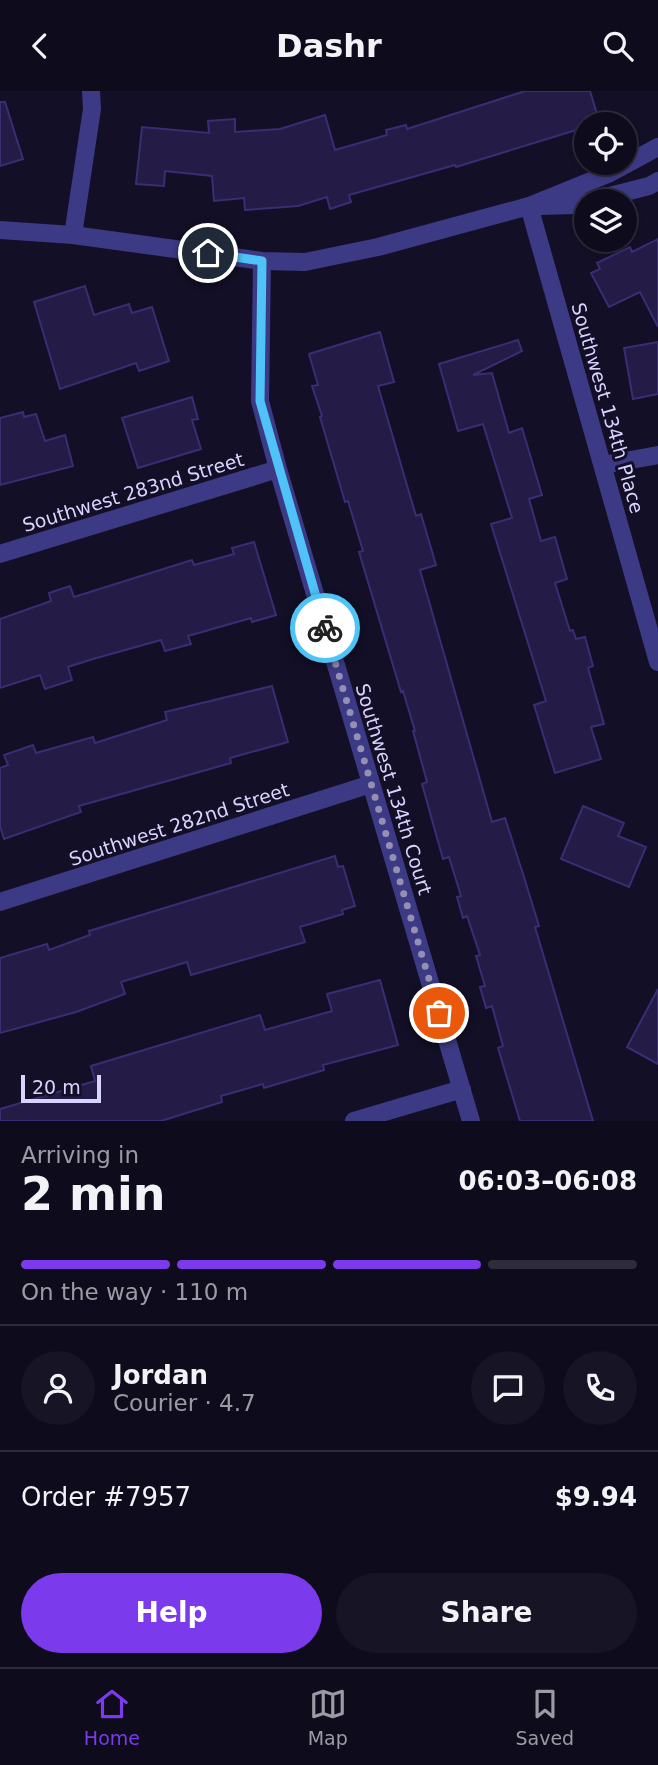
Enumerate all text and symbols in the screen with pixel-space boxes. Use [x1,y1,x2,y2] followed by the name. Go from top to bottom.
[21,27,59,65] icon: back
[276,27,382,65] text: Dashr
[599,27,637,65] icon: search
[574,112,637,252] map controls
[574,112,637,175] button: locate
[574,189,637,252] button: layers
[178,223,238,283] pin
[189,234,227,272] icon: home
[567,300,649,516] street label: Southwest 134th Place
[20,448,246,536] street label: Southwest 283nd Street
[290,593,360,663] courier
[306,609,344,647] icon: bike
[351,681,437,897] street label: Southwest 134th Court
[66,778,292,870] street label: Southwest 282nd Street
[409,983,469,1043] pin
[420,994,458,1032] icon: bag
[21,1072,102,1104] scale bar
[32,1076,81,1098] text: 20 m
[21,1142,139,1168] text: Arriving in
[458,1166,637,1196] text: 06:03–06:08
[21,1167,165,1221] text: 2 min
[21,1279,248,1305] text: On the way · 110 m
[21,1351,95,1425] button: person
[471,1351,545,1425] button: chat
[563,1351,637,1425] button: phone
[113,1360,208,1390] text: Jordan
[113,1390,256,1416] text: Courier · 4.7
[21,1482,191,1512] text: Order #7957
[555,1482,637,1512] text: $9.94
[21,1573,322,1653] button: Help
[336,1573,637,1653] button: Share
[84,1685,140,1749] tab: Home
[308,1685,348,1749] tab: Map
[515,1685,574,1749] tab: Saved

